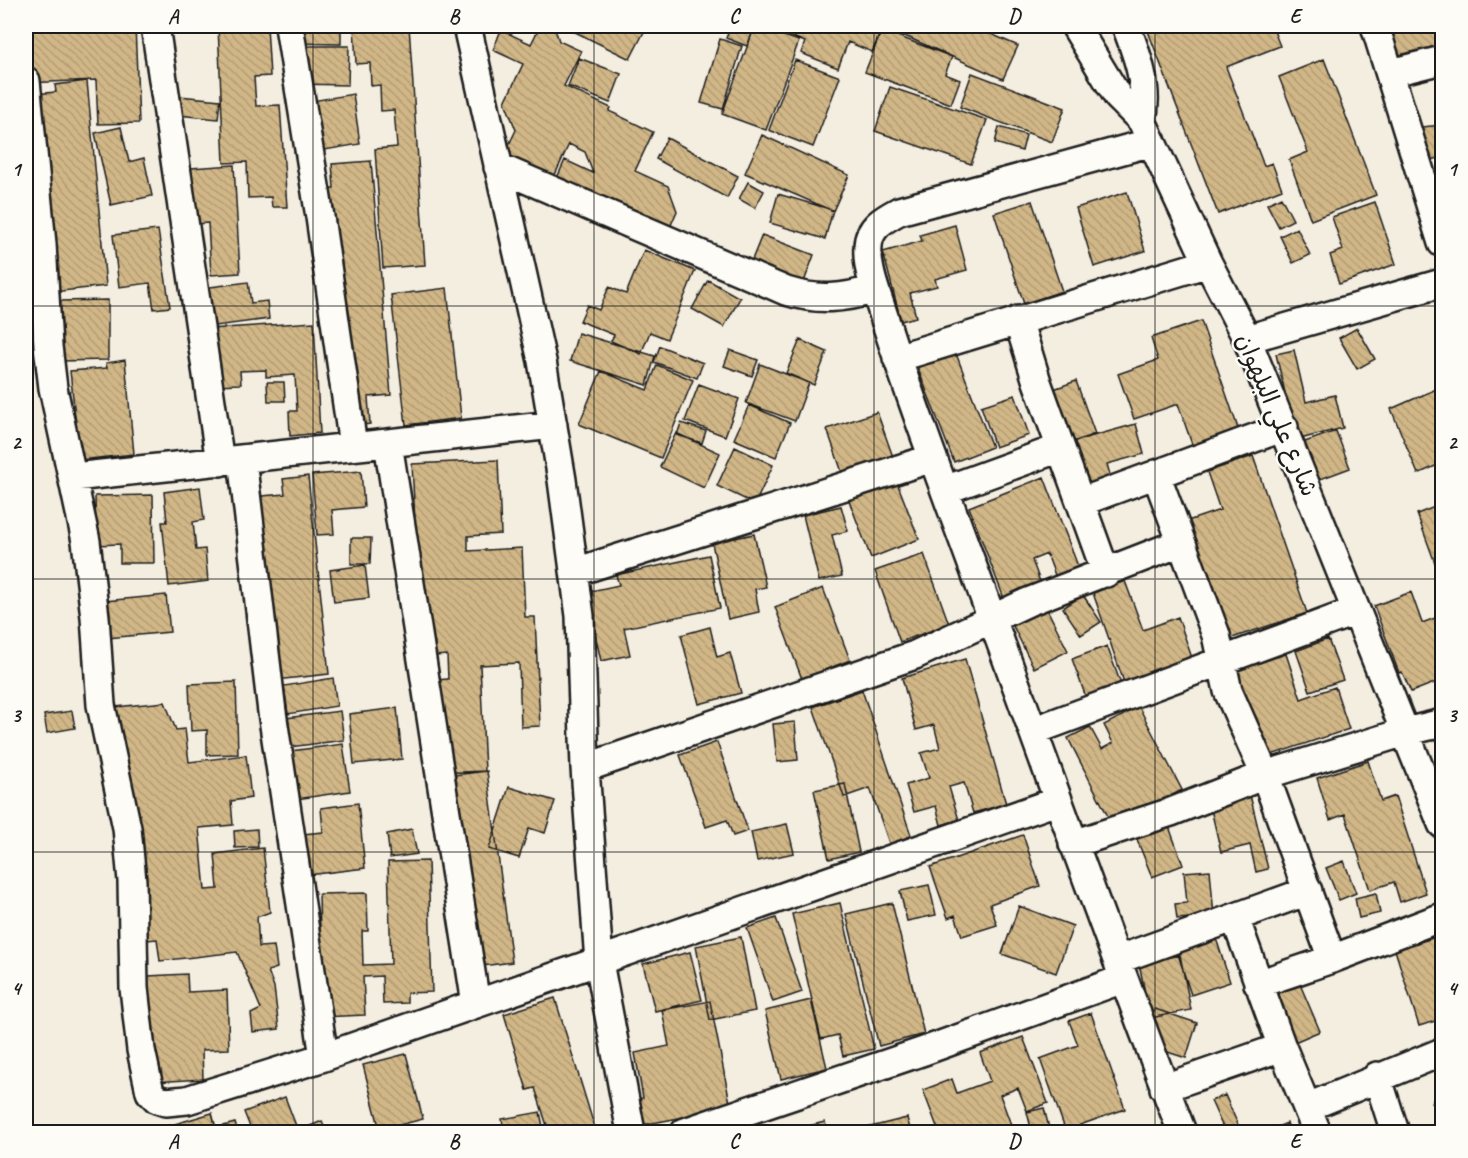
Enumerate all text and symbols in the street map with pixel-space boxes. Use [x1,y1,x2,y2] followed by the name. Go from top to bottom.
[168,4,180,29] text: A
[449,4,461,29] text: B
[729,4,741,29] text: C
[1008,4,1022,29] text: D
[1290,4,1304,29] text: E
[12,157,23,182] text: 1
[1448,157,1459,182] text: 1
[1224,329,1325,503] street label: شارع علي البلهوان
[12,430,23,455] text: 2
[1448,430,1459,455] text: 2
[12,703,23,728] text: 3
[1448,703,1459,728] text: 3
[12,976,24,1001] text: 4
[1448,976,1460,1001] text: 4
[168,1129,180,1154] text: A
[449,1129,461,1154] text: B
[729,1129,741,1154] text: C
[1008,1129,1022,1154] text: D
[1290,1129,1304,1154] text: E

